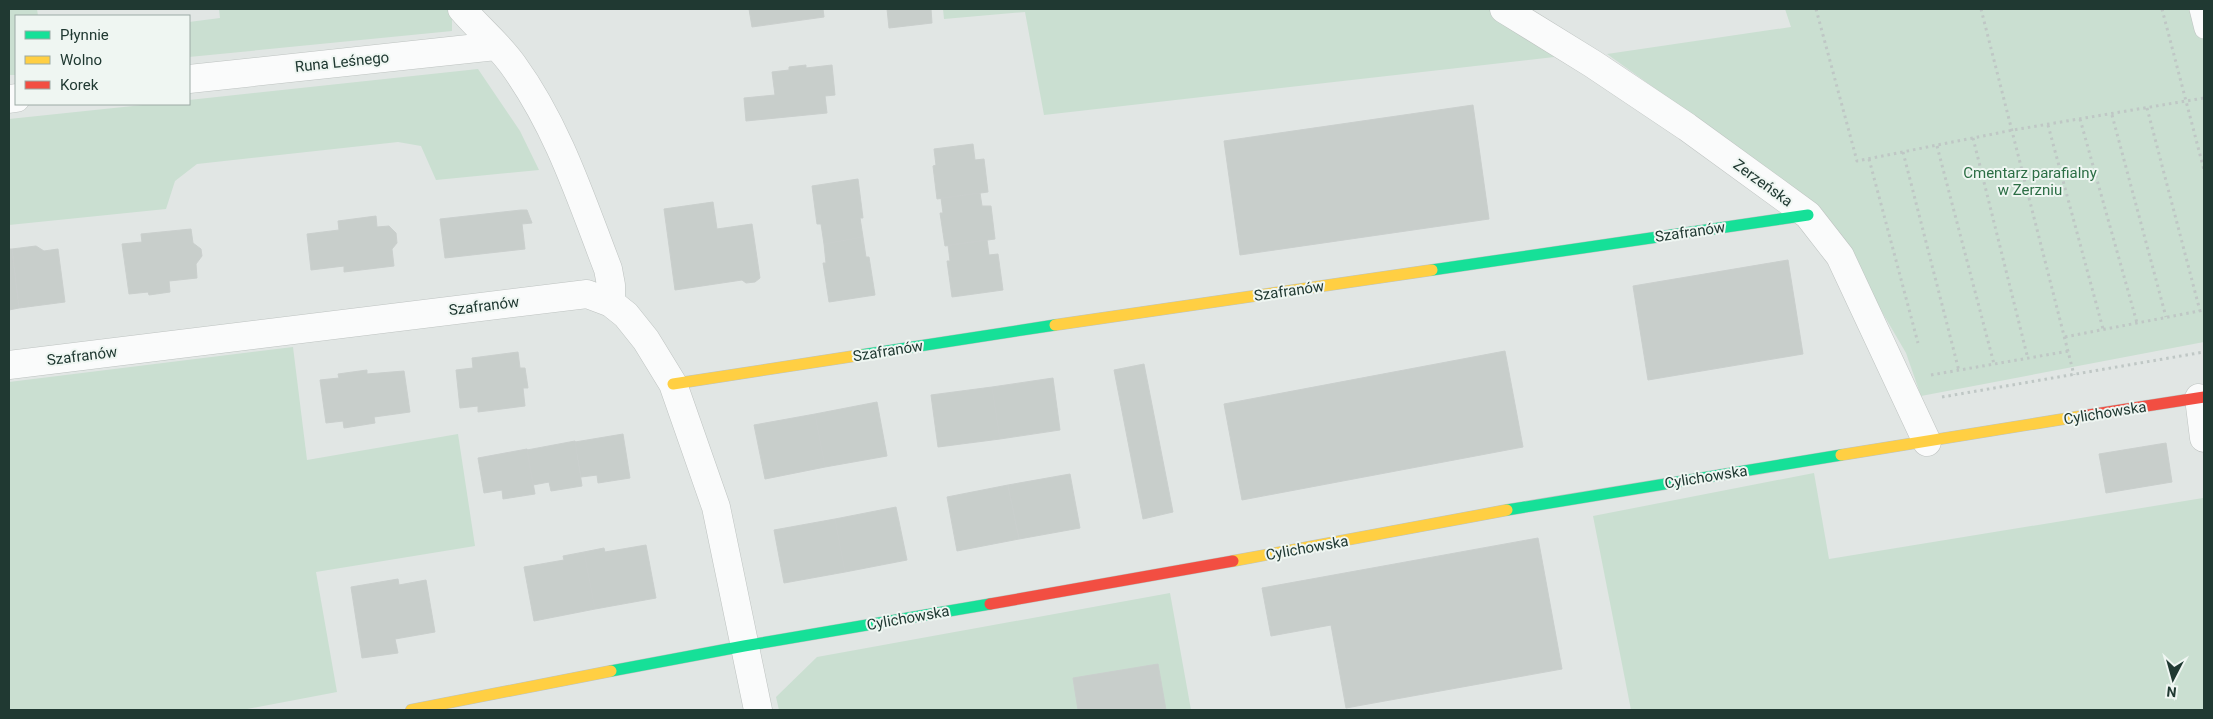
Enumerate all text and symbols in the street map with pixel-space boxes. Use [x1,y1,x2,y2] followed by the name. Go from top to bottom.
[15,15,190,105] legend
[60,26,109,44] text: Płynnie
[294,48,390,76] street label: Runa Leśnego
[60,51,102,69] text: Wolno
[60,76,99,94] text: Korek
[1730,155,1796,211] street label: Zerzeńska
[1963,164,2097,199] park label: Cmentarz parafialny w Zerzniu
[1654,218,1726,246] street label: Szafranów
[1253,277,1325,305] street label: Szafranów
[448,293,520,319] street label: Szafranów
[852,337,924,365] street label: Szafranów
[46,343,118,369] street label: Szafranów
[2062,398,2148,428] street label: Cylichowska
[1663,462,1749,492] street label: Cylichowska
[1264,532,1350,564] street label: Cylichowska
[865,602,951,634] street label: Cylichowska
[2148,654,2198,704] north arrow
[2166,683,2177,700] text: N

